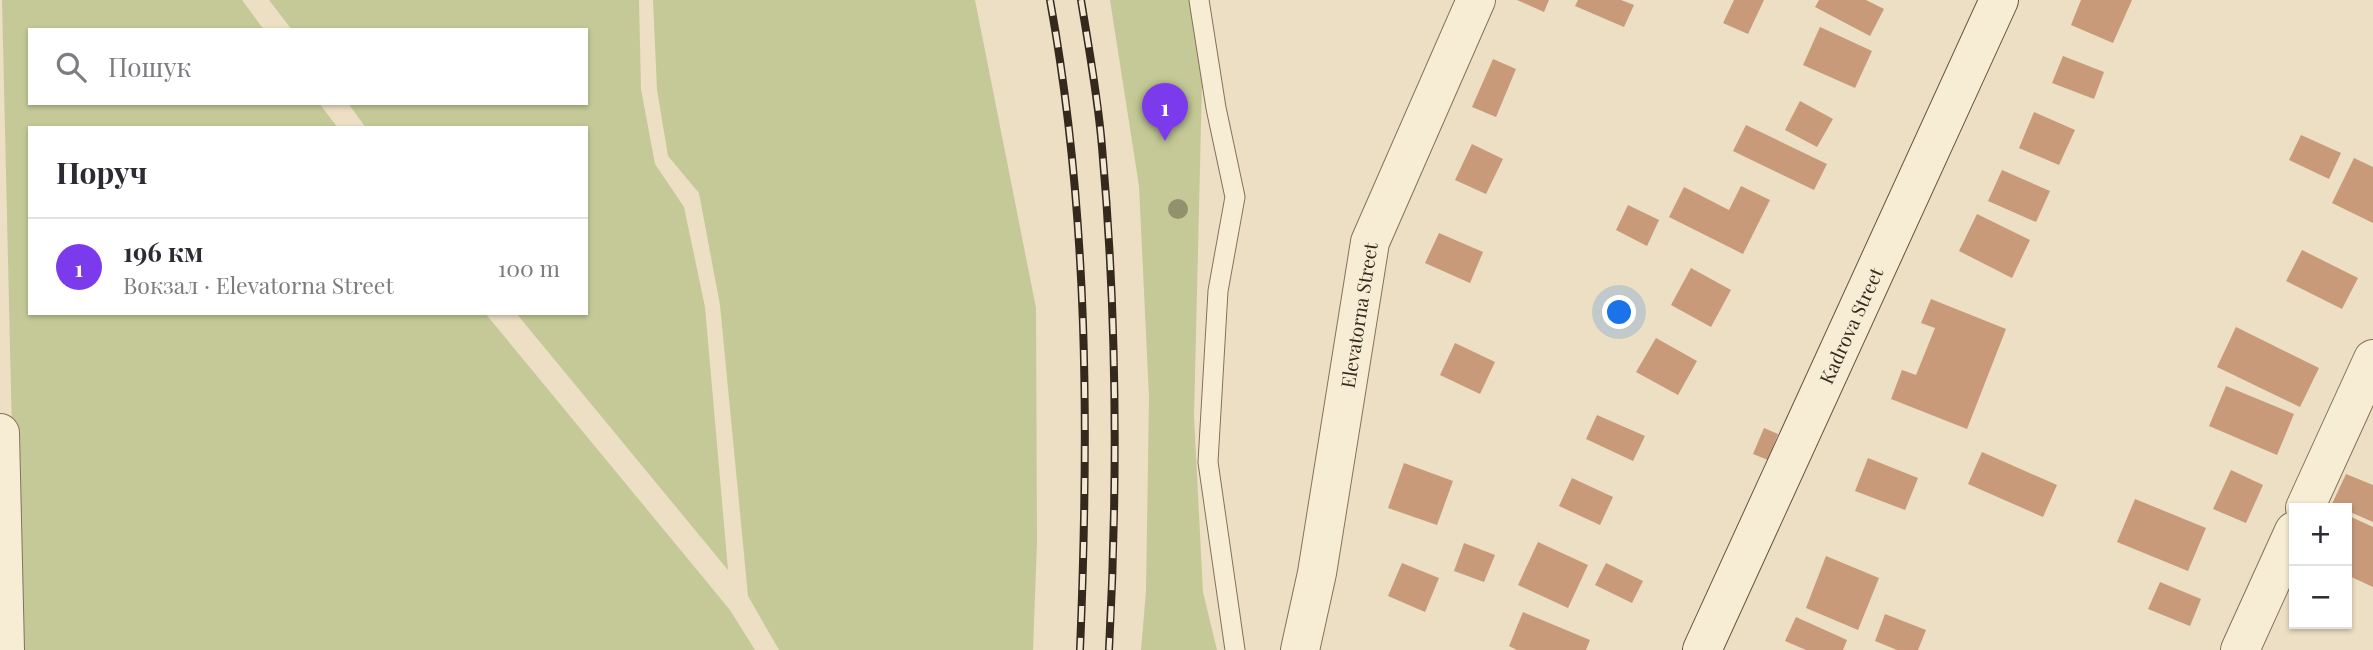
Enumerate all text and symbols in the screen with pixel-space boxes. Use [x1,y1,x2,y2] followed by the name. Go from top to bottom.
[28,28,588,105] search box
[52,48,90,86] icon: search
[108,49,191,84] text: Пошук
[1142,83,1188,141] pin: 1
[56,152,147,192] text: Поруч
[123,234,203,269] text: 196 км
[1334,240,1383,390] street label: Elevatorna Street
[75,252,83,283] text: 1
[498,252,560,283] text: 100 m
[1812,263,1888,388] street label: Kadrova Street
[123,269,394,300] text: Вокзал · Elevatorna Street
[1602,295,1636,329] your location
[2289,503,2352,629] map controls
[2289,503,2352,566] button: +
[2289,566,2352,629] button: −

